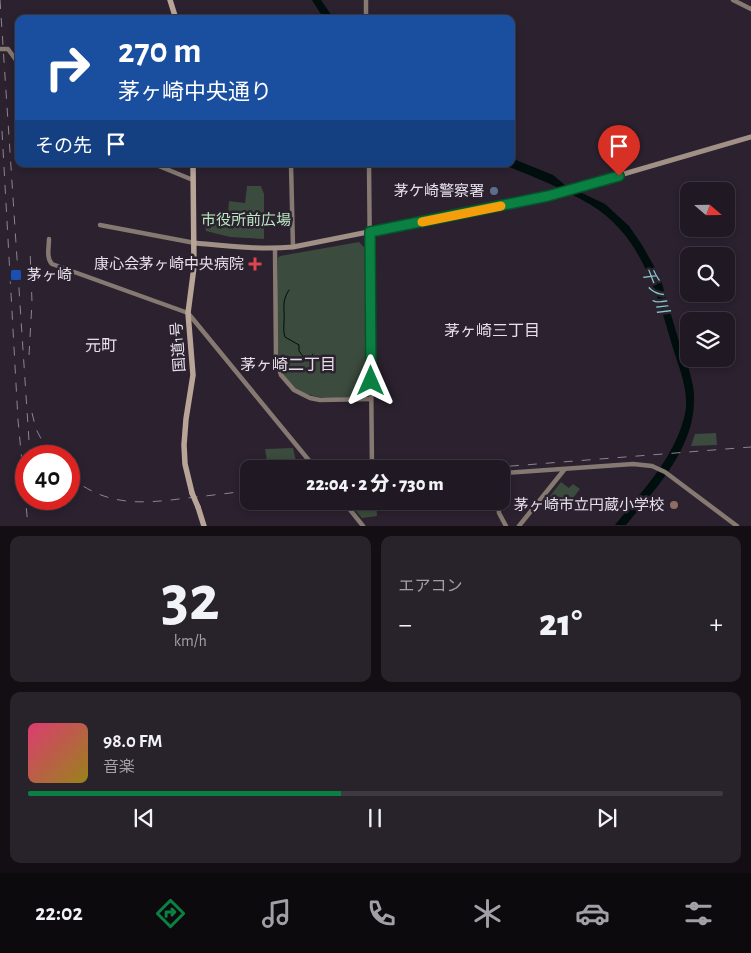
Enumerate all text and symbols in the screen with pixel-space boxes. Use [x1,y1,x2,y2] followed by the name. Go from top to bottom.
[118,34,201,69] text: 270 m
[35,35,100,100] icon: right
[118,81,272,103] text: 茅ヶ崎中央通り
[598,125,640,176] pin
[102,130,130,158] icon: arrive
[605,132,633,160] icon: arrive
[35,137,92,156] text: その先
[680,182,735,238] north arrow
[680,182,735,367] map controls
[394,183,484,199] place label: 茅ケ崎警察署
[488,185,500,197] marker: 茅ケ崎警察署
[201,212,291,228] park label: 市役所前広場
[680,247,735,302] button: search
[94,256,244,272] place label: 康心会茅ヶ崎中央病院
[248,257,262,271] marker: 康心会茅ヶ崎中央病院
[639,265,673,317] water label: 千ノ川
[27,267,72,283] place label: 茅ヶ崎
[9,268,23,282] marker: 茅ヶ崎
[680,312,735,367] button: layers
[168,321,188,373] street label: 国道1号
[444,323,540,339] district label: 茅ヶ崎三丁目
[85,338,117,354] district label: 元町
[344,354,396,406] position arrow
[240,357,336,373] district label: 茅ヶ崎二丁目
[15,445,80,510] speed limit sign: 40
[306,475,444,494] text: 22:04 · 2 分 · 730 m
[514,497,664,513] place label: 茅ヶ崎市立円蔵小学校
[668,499,680,511] marker: 茅ヶ崎市立円蔵小学校
[161,567,220,632] text: 32
[399,578,463,594] text: エアコン
[539,605,582,643] text: 21°
[399,611,412,639] text: −
[710,611,723,639] text: +
[174,633,207,649] text: km/h
[103,732,162,751] text: 98.0 FM
[103,759,135,775] text: 音楽
[130,804,158,832] icon: previous
[361,804,389,832] icon: pause
[593,804,621,832] icon: next
[153,896,188,931] icon: directions
[259,896,294,931] icon: music
[364,896,399,931] icon: phone
[470,896,505,931] icon: climate
[575,896,610,931] icon: car
[681,896,716,931] icon: filters
[35,902,83,924] text: 22:02

